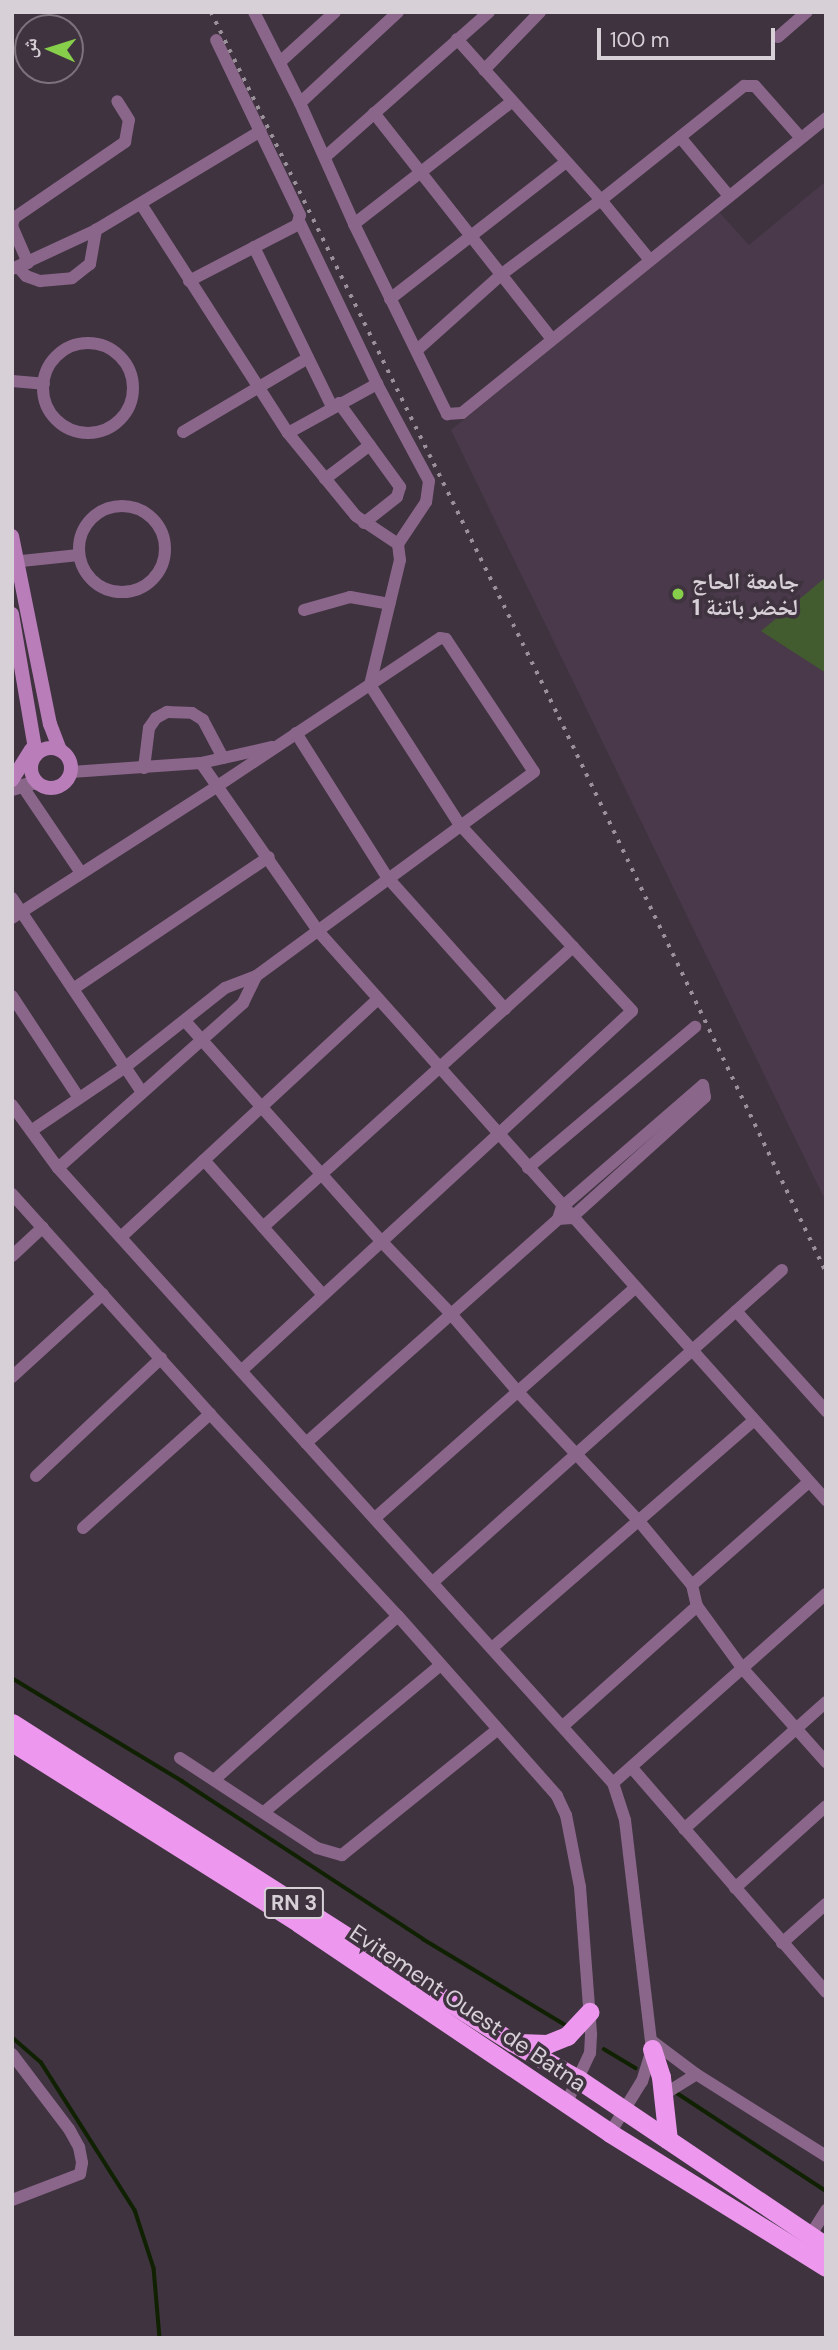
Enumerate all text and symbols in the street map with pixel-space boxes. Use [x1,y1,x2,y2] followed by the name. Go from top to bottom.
[14,14,84,84] north arrow
[600,14,778,58] scale bar
[610,26,670,54] text: 100 m
[17,37,43,59] text: ش
[692,567,799,621] place label: جامعة الحاج لخضر باتنة 1
[670,586,686,602] marker: جامعة الحاج لخضر باتنة 1
[262,1885,326,1920] road number: RN 3
[345,1919,591,2097] street label: Evitement Ouest de Batna

